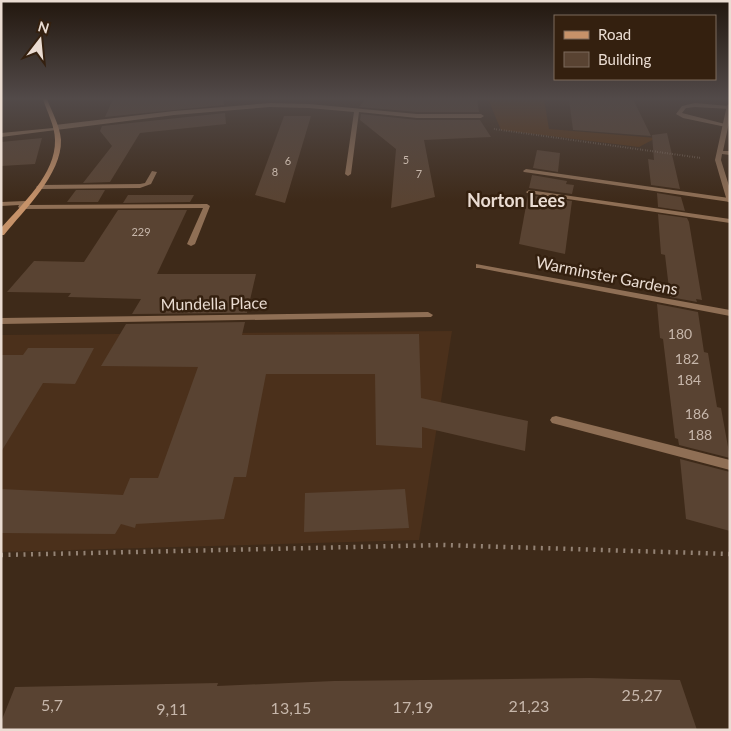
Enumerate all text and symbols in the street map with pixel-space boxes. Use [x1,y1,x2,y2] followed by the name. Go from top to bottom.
[15,15,65,65] north arrow
[554,15,716,80] legend
[36,17,51,37] text: N
[598,25,631,43] text: Road
[598,50,651,68] text: Building
[403,153,409,166] house number: 5
[285,154,291,167] house number: 6
[272,165,278,178] house number: 8
[416,167,422,180] house number: 7
[467,189,565,211] district label: Norton Lees
[131,225,151,238] house number: 229
[534,252,680,298] street label: Warminster Gardens
[160,293,268,313] street label: Mundella Place
[668,325,692,342] house number: 180
[675,350,699,367] house number: 182
[677,371,701,388] house number: 184
[685,405,709,422] house number: 186
[688,426,712,443] house number: 188
[622,685,662,704] house number: 25,27
[41,695,63,714] house number: 5,7
[509,696,549,715] house number: 21,23
[393,697,433,716] house number: 17,19
[271,698,311,717] house number: 13,15
[156,699,188,718] house number: 9,11

